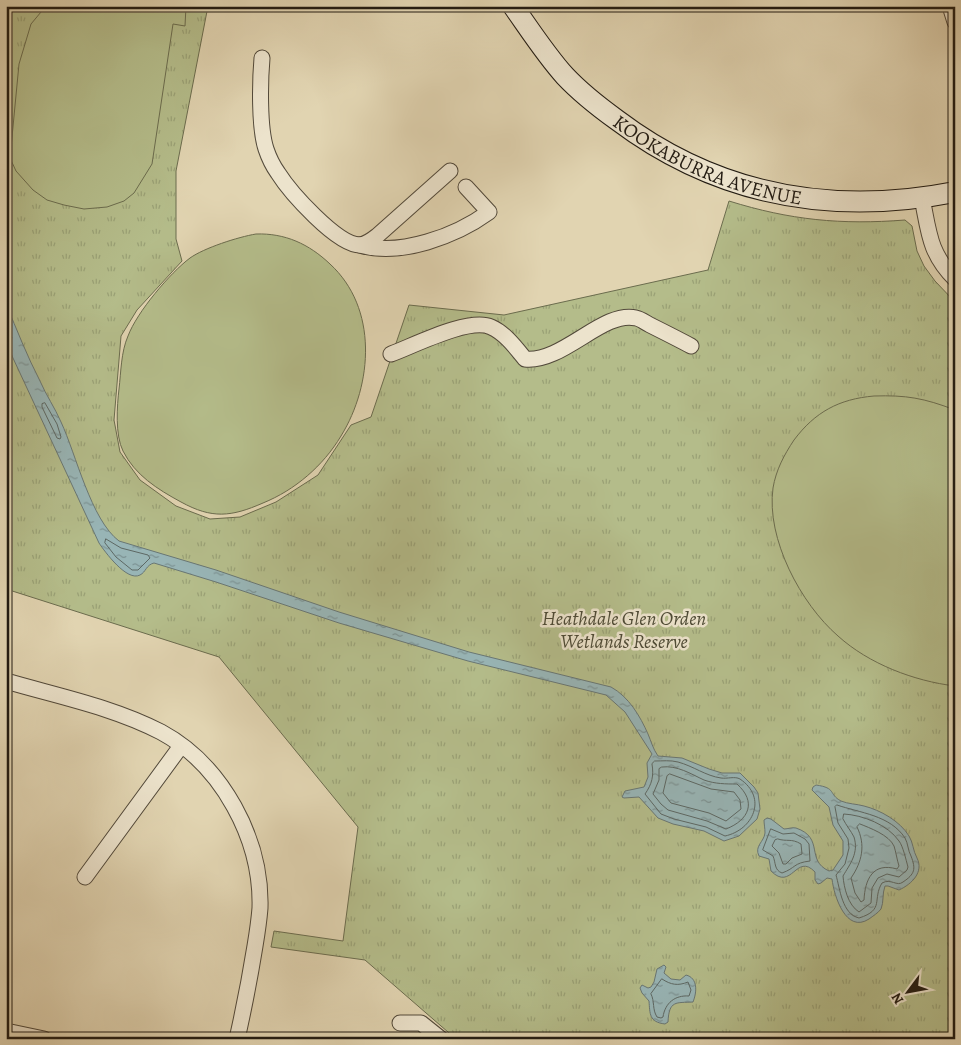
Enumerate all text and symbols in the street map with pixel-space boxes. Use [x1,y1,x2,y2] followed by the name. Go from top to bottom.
[607,109,804,212] street label: KOOKABURRA AVENUE
[542,605,706,655] park label: Heathdale Glen Orden Wetlands Reserve
[884,968,934,1018] north arrow
[887,989,908,1008] text: N

